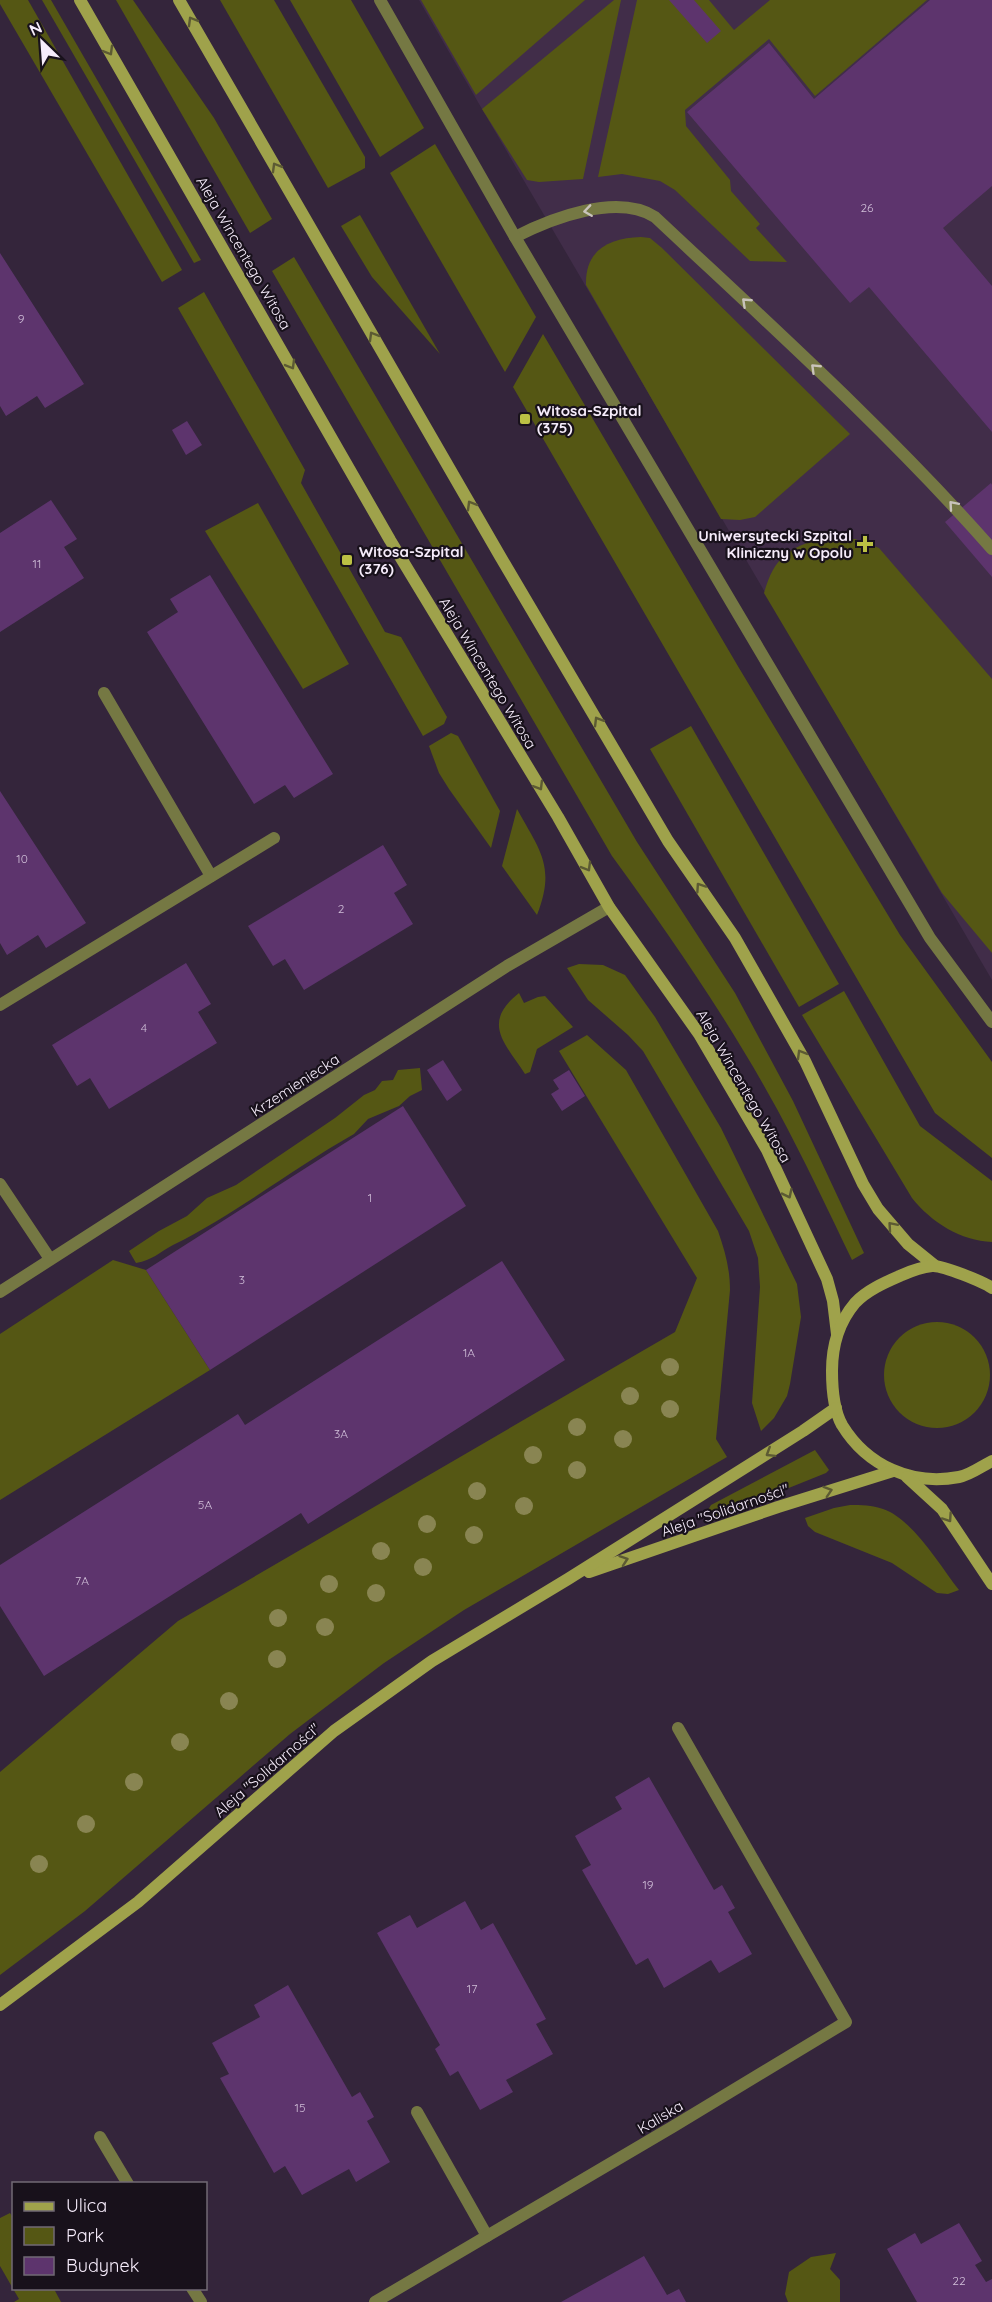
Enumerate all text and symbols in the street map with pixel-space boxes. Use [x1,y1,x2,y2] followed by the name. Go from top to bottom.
[12,12,72,72] north arrow
[26,17,45,40] text: N
[187,17,199,27] one-way arrow
[102,44,114,55] one-way arrow
[272,163,283,173] one-way arrow
[192,173,296,333] street label: Aleja Wincentego Witosa
[860,200,874,215] house number: 26
[583,205,592,217] one-way arrow
[743,299,754,310] one-way arrow
[18,311,25,326] house number: 9
[369,332,381,342] one-way arrow
[284,359,295,369] one-way arrow
[812,364,823,375] one-way arrow
[537,401,642,437] place label: Witosa-Szpital (375)
[518,412,532,426] marker: Witosa-Szpital (375)
[466,501,478,511] one-way arrow
[950,501,961,512] one-way arrow
[698,526,852,562] place label: Uniwersytecki Szpital Kliniczny w Opolu
[856,535,874,553] marker: Uniwersytecki Szpital Kliniczny w Opolu
[359,542,464,578] place label: Witosa-Szpital (376)
[340,553,354,567] marker: Witosa-Szpital (376)
[33,556,41,571] house number: 11
[435,594,541,752] street label: Aleja Wincentego Witosa
[593,717,605,727] one-way arrow
[532,780,544,790] one-way arrow
[16,851,28,866] house number: 10
[579,861,591,872] one-way arrow
[696,883,707,894] one-way arrow
[338,901,345,916] house number: 2
[692,1006,796,1166] street label: Aleja Wincentego Witosa
[141,1020,147,1035] house number: 4
[247,1049,343,1121] street label: Krzemieniecka
[797,1050,808,1060] one-way arrow
[780,1187,792,1198] one-way arrow
[368,1190,372,1205] house number: 1
[888,1222,899,1233] one-way arrow
[239,1272,245,1287] house number: 3
[463,1345,475,1360] house number: 1A
[334,1426,348,1441] house number: 3A
[766,1445,776,1457] one-way arrow
[659,1479,792,1541] street label: Aleja "Solidarności"
[822,1486,833,1498] one-way arrow
[198,1497,212,1512] house number: 5A
[941,1512,952,1523] one-way arrow
[618,1555,629,1567] one-way arrow
[75,1573,89,1588] house number: 7A
[210,1719,324,1821] street label: Aleja "Solidarności"
[642,1877,654,1892] house number: 19
[467,1981,477,1996] house number: 17
[634,2096,686,2138] street label: Kaliska
[295,2100,305,2115] house number: 15
[12,2182,207,2290] legend
[66,2194,107,2217] text: Ulica
[66,2224,104,2247] text: Park
[66,2254,139,2277] text: Budynek
[952,2273,966,2288] house number: 22

